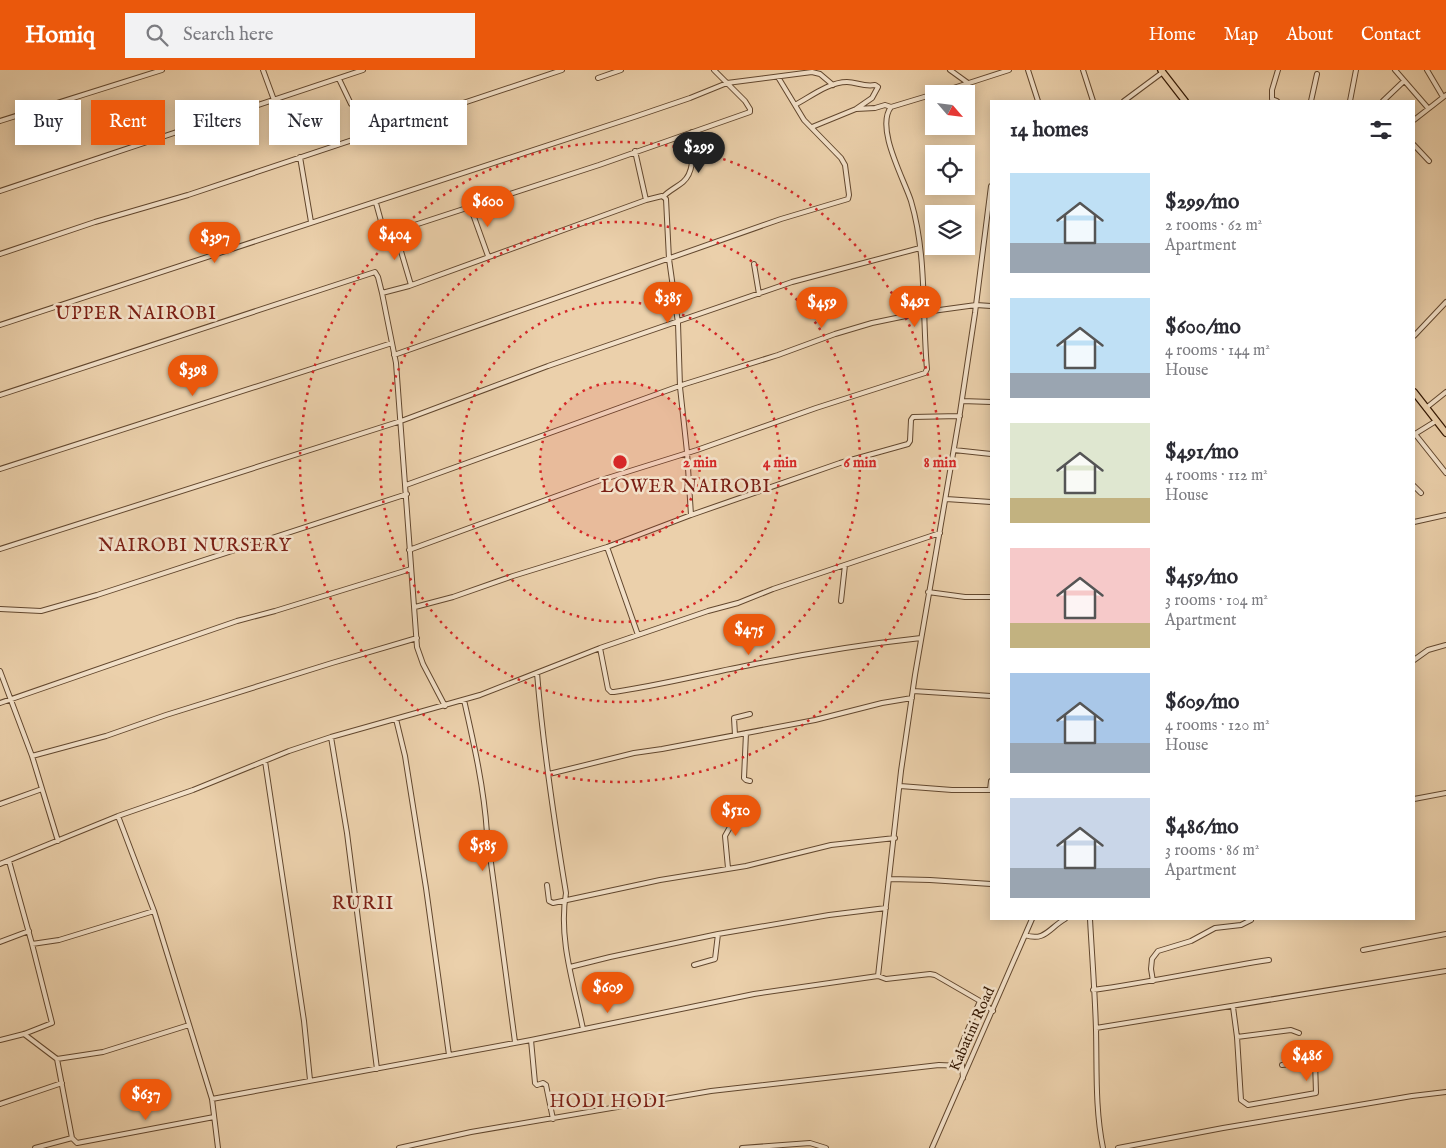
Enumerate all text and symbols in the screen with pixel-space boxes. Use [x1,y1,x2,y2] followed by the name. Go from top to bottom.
[125,13,475,58] search box
[25,20,95,51] text: Homiq
[143,21,171,49] icon: search
[183,23,274,47] text: Search here
[1149,24,1196,47] text: Home
[1224,24,1258,47] text: Map
[1286,24,1333,47] text: About
[1361,24,1421,47] text: Contact
[925,85,975,135] north arrow
[925,85,975,255] map controls
[15,100,81,145] chip: Buy
[91,100,165,145] chip: Rent
[175,100,259,145] chip: Filters
[269,100,340,145] chip: New
[350,100,467,145] chip: Apartment
[1367,116,1395,144] icon: filters
[1010,117,1088,144] text: 14 homes
[669,132,729,174] pin: $299
[684,138,714,158] text: $299
[925,145,975,195] button: locate
[458,186,518,228] pin: $600
[1165,189,1239,216] text: $299/mo
[472,192,504,212] text: $600
[1050,193,1110,253] icon: home
[925,205,975,255] button: layers
[1165,216,1262,236] text: 2 rooms · 62 m²
[365,218,425,261] pin: $404
[185,222,245,264] pin: $397
[379,225,411,245] text: $404
[200,228,230,248] text: $397
[1165,236,1236,256] text: Apartment
[638,282,698,324] pin: $385
[792,286,852,329] pin: $459
[885,286,945,328] pin: $491
[655,288,681,308] text: $385
[900,292,930,312] text: $491
[807,293,837,313] text: $459
[55,303,217,326] district label: UPPER NAIROBI
[1165,314,1241,341] text: $600/mo
[1050,318,1110,378] icon: home
[1165,341,1270,361] text: 4 rooms · 144 m²
[163,354,223,397] pin: $398
[179,361,207,381] text: $398
[1165,361,1208,381] text: House
[1165,439,1238,466] text: $491/mo
[1050,443,1110,503] icon: home
[611,453,629,471] centre of rings
[683,453,717,472] text: 2 min
[763,453,797,472] text: 4 min
[843,453,877,472] text: 6 min
[924,453,956,472] text: 8 min
[1165,466,1268,486] text: 4 rooms · 112 m²
[601,476,771,499] district label: LOWER NAIROBI
[1165,486,1208,506] text: House
[98,535,292,558] district label: NAIROBI NURSERY
[1165,564,1238,591] text: $459/mo
[1050,568,1110,628] icon: home
[1165,591,1268,611] text: 3 rooms · 104 m²
[1165,611,1236,631] text: Apartment
[719,614,779,656] pin: $475
[734,620,764,640] text: $475
[1165,689,1239,716] text: $609/mo
[1050,693,1110,753] icon: home
[1165,716,1270,736] text: 4 rooms · 120 m²
[1165,736,1208,756] text: House
[706,794,766,837] pin: $510
[722,801,750,821] text: $510
[1165,814,1239,841] text: $486/mo
[1050,818,1110,878] icon: home
[453,830,513,872] pin: $585
[470,836,496,856] text: $585
[1165,841,1259,861] text: 3 rooms · 86 m²
[1165,861,1236,881] text: Apartment
[332,893,394,916] district label: RURII
[578,972,638,1014] pin: $609
[593,978,623,998] text: $609
[945,983,999,1074] street label: Kabatini Road
[1277,1040,1337,1082] pin: $486
[1292,1046,1322,1066] text: $486
[116,1078,176,1121] pin: $637
[131,1085,161,1105] text: $637
[550,1091,666,1114] district label: HODI HODI

